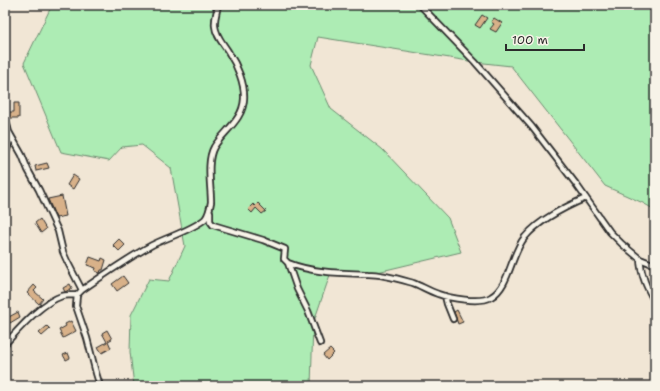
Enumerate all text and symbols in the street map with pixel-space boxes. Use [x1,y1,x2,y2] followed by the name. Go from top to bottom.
[506,26,584,52] scale bar
[512,32,548,48] text: 100 m

